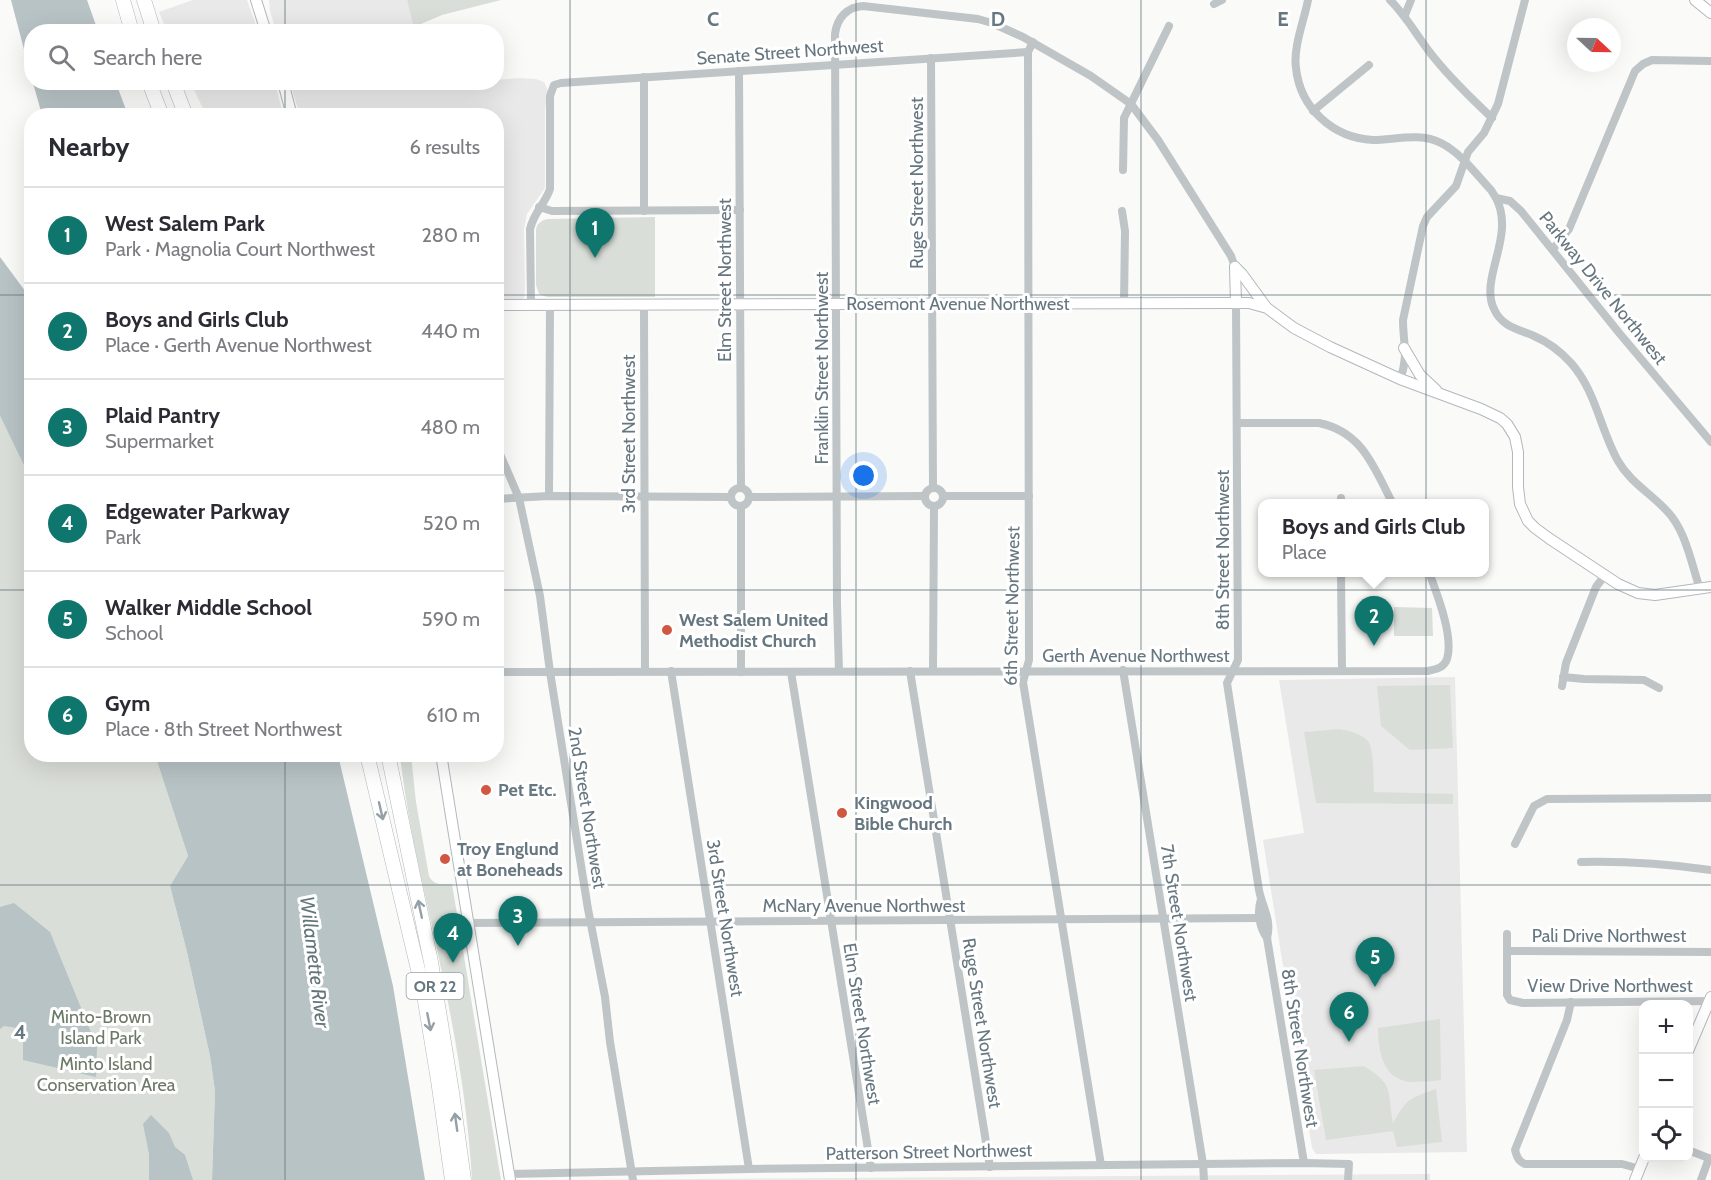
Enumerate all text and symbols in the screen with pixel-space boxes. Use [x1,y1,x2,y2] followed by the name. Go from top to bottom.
[707,7,719,31] text: C
[991,7,1005,31] text: D
[1277,7,1289,31] text: E
[1567,18,1621,72] north arrow
[24,24,504,90] search box
[696,34,884,70] street label: Senate Street Northwest
[45,41,78,74] icon: search
[93,44,202,71] text: Search here
[906,97,928,269] street label: Ruge Street Northwest
[48,131,129,163] text: Nearby
[409,135,480,159] text: 6 results
[714,198,736,362] street label: Elm Street Northwest
[1534,207,1672,369] street label: Parkway Drive Northwest
[576,208,614,258] pin: 1
[105,210,265,237] text: West Salem Park
[64,223,71,247] text: 1
[421,223,480,247] text: 280 m
[105,237,375,261] text: Park · Magnolia Court Northwest
[811,272,833,464] street label: Franklin Street Northwest
[846,293,1070,315] street label: Rosemont Avenue Northwest
[105,306,288,333] text: Boys and Girls Club
[62,319,73,343] text: 2
[421,319,480,343] text: 440 m
[105,333,372,357] text: Place · Gerth Avenue Northwest
[618,355,640,513] street label: 3rd Street Northwest
[105,402,220,429] text: Plaid Pantry
[62,415,73,439] text: 3
[420,415,480,439] text: 480 m
[105,429,214,453] text: Supermarket
[849,461,878,490] your location
[1212,470,1234,630] street label: 8th Street Northwest
[105,498,290,525] text: Edgewater Parkway
[1258,499,1489,577] popup
[61,511,74,535] text: 4
[423,511,480,535] text: 520 m
[1282,513,1465,540] text: Boys and Girls Club
[105,525,141,549] text: Park
[1000,526,1024,686] street label: 6th Street Northwest
[1282,540,1327,564] text: Place
[105,594,312,621] text: Walker Middle School
[1354,596,1394,646] pin: 2
[62,607,73,631] text: 5
[422,607,480,631] text: 590 m
[679,609,828,652] place label: West Salem United Methodist Church
[105,621,163,645] text: School
[660,623,674,637] marker: West Salem United Methodist Church
[1042,645,1230,667] street label: Gerth Avenue Northwest
[105,690,150,717] text: Gym
[62,703,73,727] text: 6
[426,703,480,727] text: 610 m
[105,717,342,741] text: Place · 8th Street Northwest
[563,726,611,890] street label: 2nd Street Northwest
[498,779,556,801] place label: Pet Etc.
[479,783,493,797] marker: Pet Etc.
[854,792,952,835] place label: Kingwood Bible Church
[375,802,387,821] one-way arrow
[835,806,849,820] marker: Kingwood Bible Church
[457,838,563,881] place label: Troy Englund at Boneheads
[702,838,748,998] street label: 3rd Street Northwest
[1156,843,1202,1003] street label: 7th Street Northwest
[438,852,452,866] marker: Troy Englund at Boneheads
[295,895,335,1030] water label: Willamette River
[763,895,965,917] street label: McNary Avenue Northwest
[498,896,538,946] pin: 3
[414,900,425,919] one-way arrow
[434,914,472,963] pin: 4
[1532,925,1686,947] street label: Pali Drive Northwest
[958,936,1006,1110] street label: Ruge Street Northwest
[1356,938,1394,987] pin: 5
[838,941,886,1107] street label: Elm Street Northwest
[1277,967,1323,1129] street label: 8th Street Northwest
[406,973,464,999] road number: OR 22
[1527,975,1693,997] street label: View Drive Northwest
[1330,992,1368,1042] pin: 6
[1639,1000,1693,1162] map controls
[1639,1000,1693,1054] button: +
[51,1006,151,1049] park label: Minto-Brown Island Park
[424,1012,435,1031] one-way arrow
[14,1020,26,1044] text: 4
[37,1053,176,1096] park label: Minto Island Conservation Area
[1639,1054,1693,1108] button: −
[1639,1108,1693,1162] button: locate
[451,1113,462,1132] one-way arrow
[826,1139,1032,1165] street label: Patterson Street Northwest

